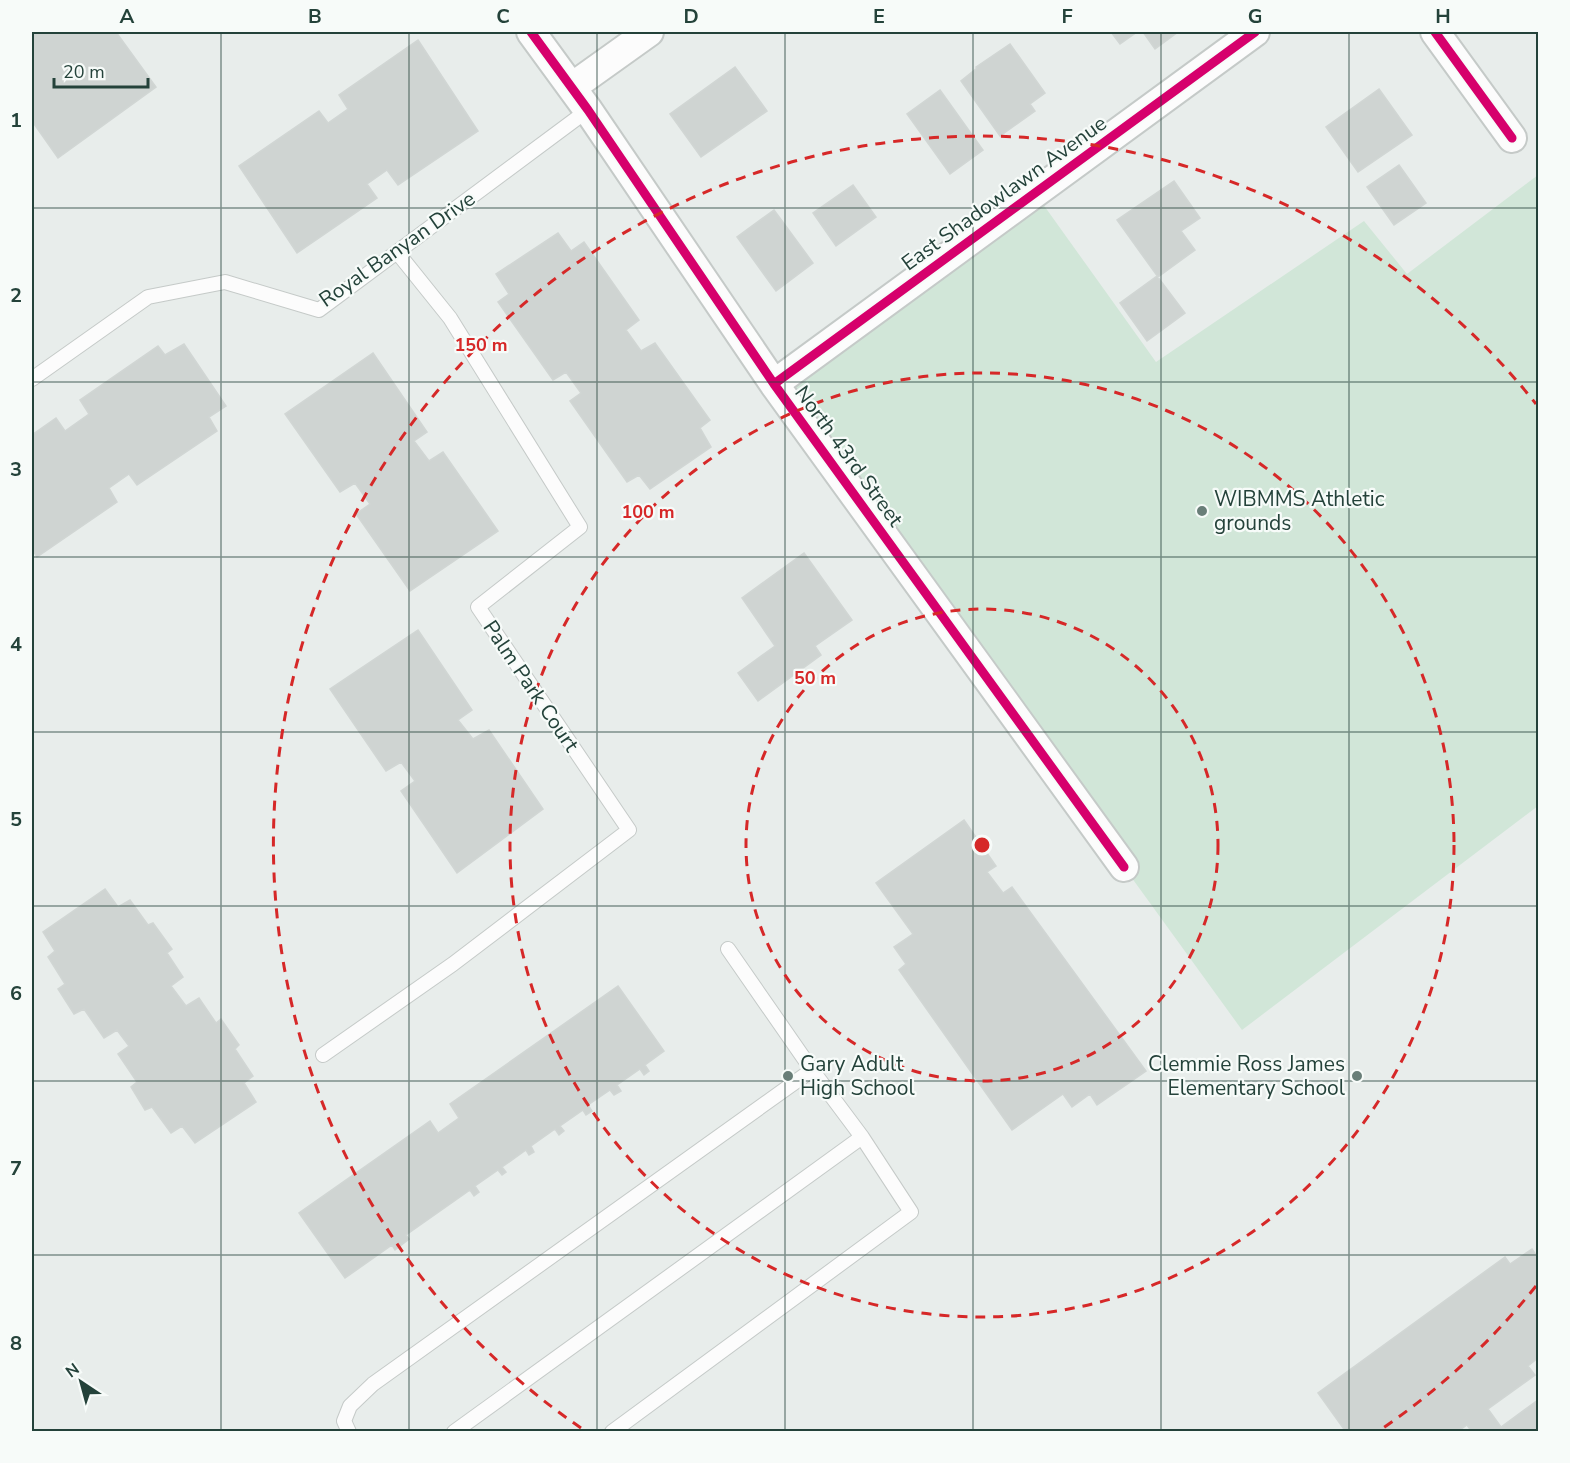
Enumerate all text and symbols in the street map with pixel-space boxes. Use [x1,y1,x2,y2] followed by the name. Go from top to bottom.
[120,3,135,30] text: A
[308,3,322,30] text: B
[496,3,510,30] text: C
[683,3,699,30] text: D
[873,3,885,30] text: E
[1061,3,1073,30] text: F
[1248,3,1262,30] text: G
[1435,3,1451,30] text: H
[54,51,148,89] scale bar
[63,60,105,84] text: 20 m
[10,107,22,134] text: 1
[896,109,1112,277] street label: East Shadowlawn Avenue
[313,185,481,313] street label: Royal Banyan Drive
[10,282,22,309] text: 2
[454,333,508,357] text: 150 m
[788,380,910,533] street label: North 43rd Street
[10,456,22,483] text: 3
[1214,485,1385,537] place label: WIBMMS Athletic grounds
[621,500,675,524] text: 100 m
[1195,504,1209,518] marker: WIBMMS Athletic grounds
[477,615,586,758] street label: Palm Park Court
[10,631,22,658] text: 4
[794,666,836,690] text: 50 m
[10,806,22,833] text: 5
[972,835,992,855] centre of rings
[10,980,22,1007] text: 6
[800,1050,915,1102] place label: Gary Adult High School
[1148,1050,1346,1102] place label: Clemmie Ross James Elementary School
[781,1069,795,1083] marker: Gary Adult High School
[1350,1069,1364,1083] marker: Clemmie Ross James Elementary School
[10,1155,22,1182] text: 7
[10,1330,22,1357] text: 8
[51,1352,111,1412] north arrow
[61,1358,84,1383] text: N

